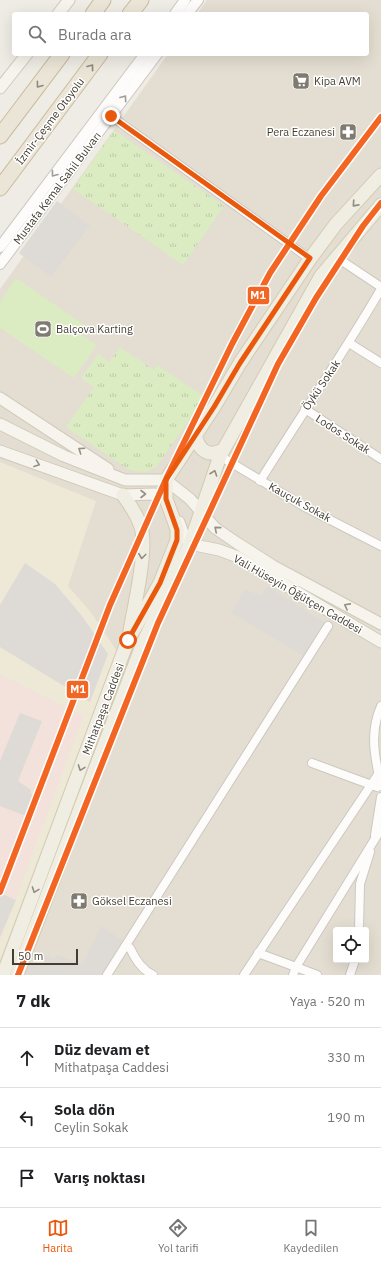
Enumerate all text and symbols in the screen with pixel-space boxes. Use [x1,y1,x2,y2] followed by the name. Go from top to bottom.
[12,12,369,56] search box
[26,23,48,45] icon: search
[58,25,132,44] text: Burada ara
[86,64,93,71] one-way arrow
[291,71,311,91] supermarket icon: Kipa AVM
[314,74,361,88] place label: Kipa AVM
[13,75,87,167] street label: İzmir-Çeşme Otoyolu
[36,81,44,88] one-way arrow
[119,96,126,103] one-way arrow
[102,107,120,125] route end
[338,122,358,142] pharmacy icon: Pera Eczanesi
[267,125,335,139] place label: Pera Eczanesi
[10,129,104,247] street label: Mustafa Kemal Sahil Bulvarı
[51,170,58,177] one-way arrow
[352,199,359,207] one-way arrow
[247,286,270,305] line badge: M1
[250,288,266,302] text: M1
[33,319,53,339] sports icon: Balçova Karting
[56,322,133,336] place label: Balçova Karting
[299,357,343,413] street label: Öykü Sokak
[313,411,373,457] street label: Lodos Sokak
[78,447,85,455] one-way arrow
[33,460,40,468] one-way arrow
[209,470,217,477] one-way arrow
[266,479,334,525] street label: Kauçuk Sokak
[140,490,146,498] one-way arrow
[214,526,221,533] one-way arrow
[231,551,365,637] street label: Vali Hüseyin Öğütçen Caddesi
[138,553,147,559] one-way arrow
[344,603,351,611] one-way arrow
[119,631,137,649] route start
[79,661,127,757] street label: Mithatpaşa Caddesi
[66,680,89,699] line badge: M1
[70,682,86,696] text: M1
[77,764,85,771] one-way arrow
[32,886,40,893] one-way arrow
[69,891,89,911] pharmacy icon: Göksel Eczanesi
[92,894,172,908] place label: Göksel Eczanesi
[333,927,369,963] map controls
[333,927,369,963] button: locate
[12,947,78,966] scale bar
[18,949,43,963] text: 50 m
[16,990,50,1012] text: 7 dk
[290,993,365,1010] text: Yaya · 520 m
[54,1040,150,1059] text: Düz devam et
[16,1047,38,1069] icon: ahead
[327,1049,365,1066] text: 330 m
[54,1059,169,1076] text: Mithatpaşa Caddesi
[54,1100,115,1119] text: Sola dön
[16,1107,38,1129] icon: left
[327,1109,365,1126] text: 190 m
[54,1119,128,1136] text: Ceylin Sokak
[16,1167,38,1189] icon: arrive
[54,1168,145,1187] text: Varış noktası
[43,1217,73,1255] tab: Harita
[158,1217,198,1255] tab: Yol tarifi
[284,1217,338,1255] tab: Kaydedilen

